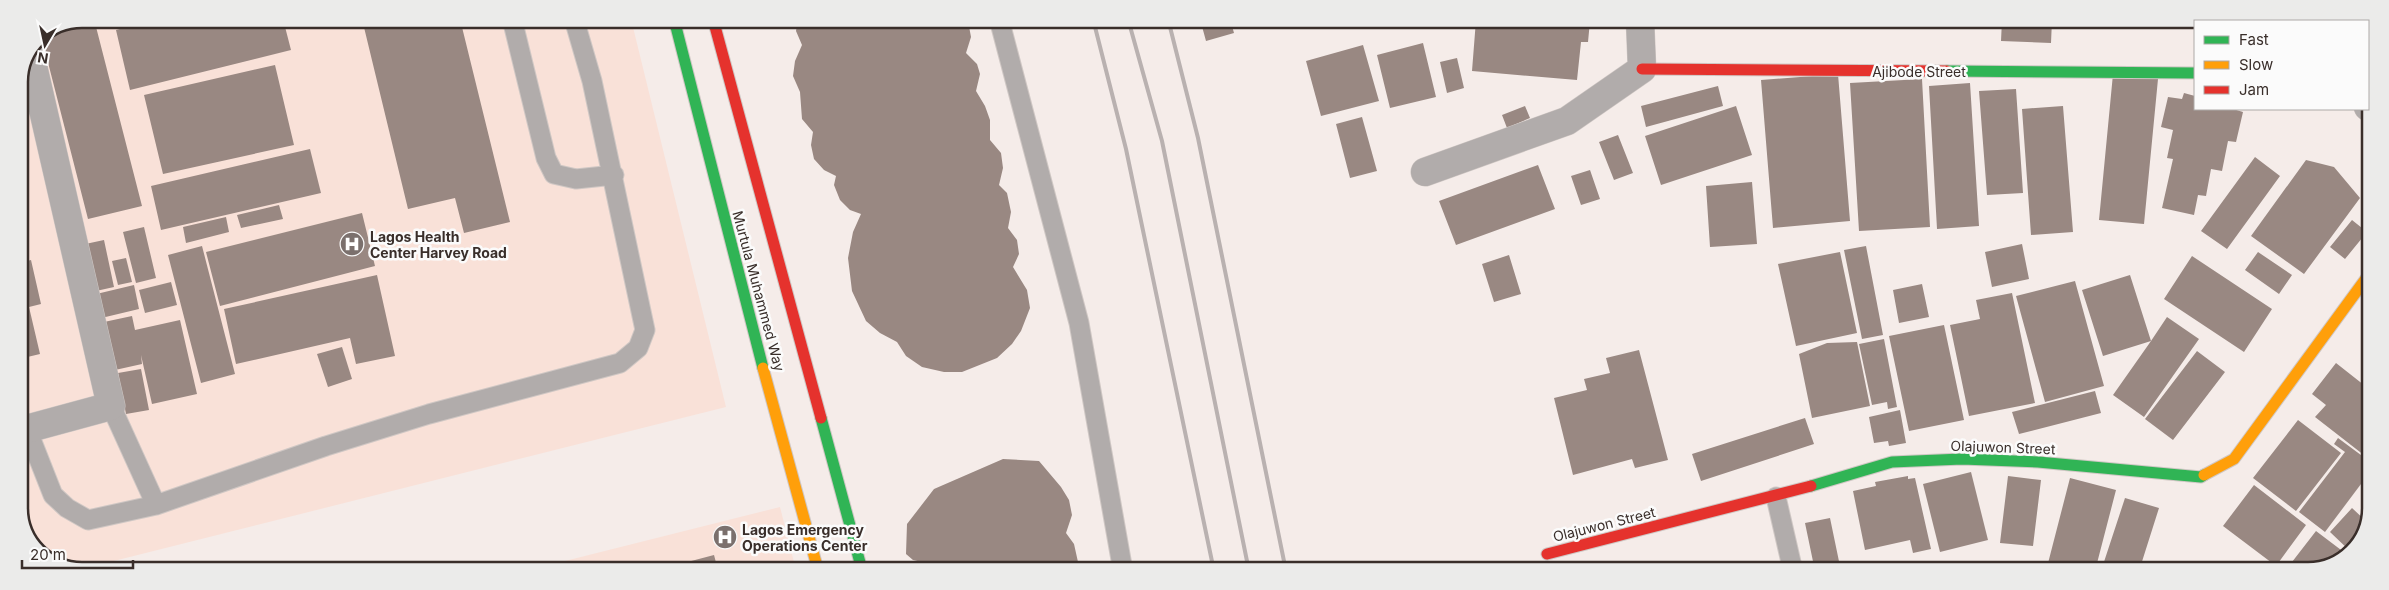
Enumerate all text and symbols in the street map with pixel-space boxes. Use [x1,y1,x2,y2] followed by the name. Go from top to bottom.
[20,20,70,70] north arrow
[2194,20,2369,110] legend
[2239,30,2269,49] text: Fast
[36,49,49,68] text: N
[2239,55,2273,74] text: Slow
[1872,63,1966,80] street label: Ajibode Street
[2239,80,2269,99] text: Jam
[729,209,789,373] street label: Murtula Muhammed Way
[370,228,507,261] place label: Lagos Health Center Harvey Road
[339,231,365,257] hospital icon: Lagos Health Center Harvey Road
[1950,437,2056,457] street label: Olajuwon Street
[1551,503,1657,545] street label: Olajuwon Street
[742,521,868,554] place label: Lagos Emergency Operations Center
[712,524,738,550] hospital icon: Lagos Emergency Operations Center
[22,538,134,570] scale bar
[30,545,66,564] text: 20 m

